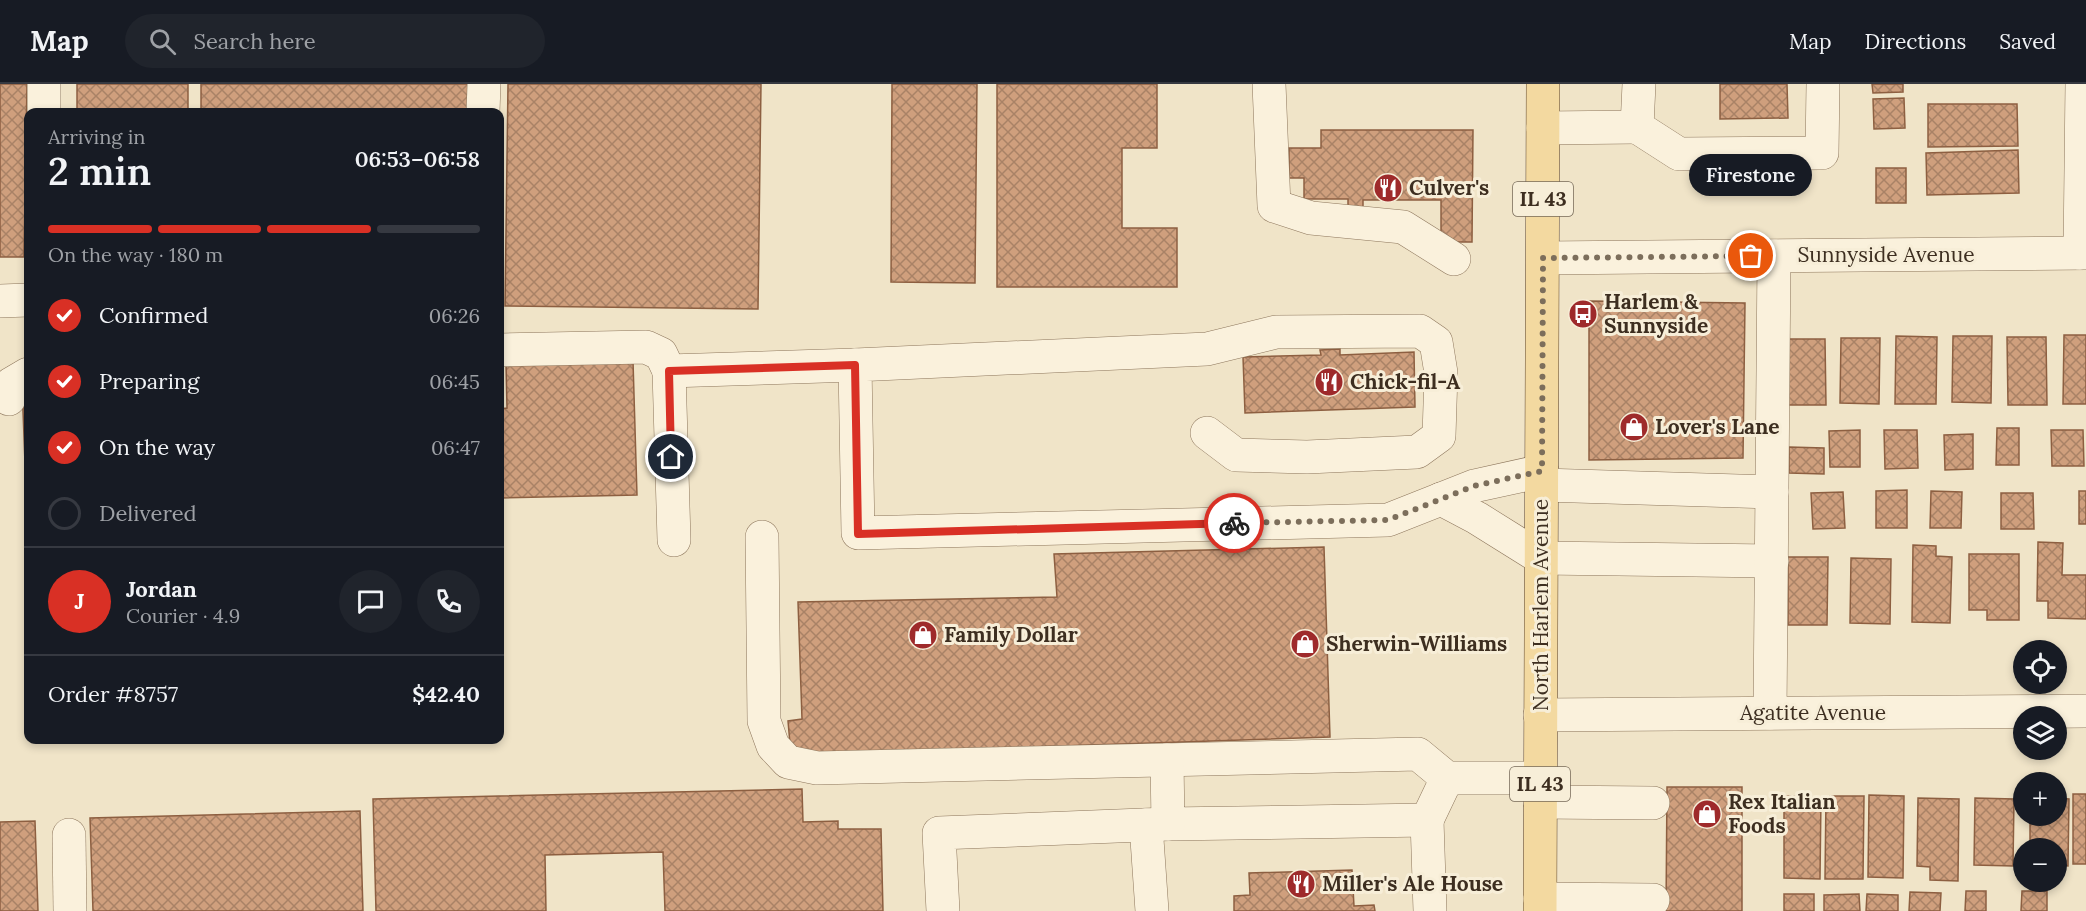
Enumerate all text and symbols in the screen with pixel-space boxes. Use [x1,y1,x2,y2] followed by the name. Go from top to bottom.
[125,14,545,68] search box
[30,23,89,59] text: Map
[146,25,179,58] icon: search
[194,27,316,55] text: Search here
[1789,28,1832,55] text: Map
[1865,28,1966,55] text: Directions
[1999,28,2056,55] text: Saved
[48,124,145,149] text: Arriving in
[355,145,480,173] text: 06:53–06:58
[48,146,151,196] text: 2 min
[1690,154,1812,196] callout: Firestone
[1706,162,1795,187] text: Firestone
[1372,172,1404,204] restaurant icon: Culver's
[1409,174,1489,201] place label: Culver's
[1513,182,1573,216] road number: IL 43
[1725,230,1776,281] pin
[1734,239,1767,272] icon: bag
[1797,241,1975,268] street label: Sunnyside Avenue
[48,242,223,267] text: On the way · 180 m
[1604,288,1708,339] place label: Harlem & Sunnyside
[1567,298,1599,330] bus stop icon: Harlem & Sunnyside
[48,299,81,332] icon: check
[99,301,208,329] text: Confirmed
[429,303,480,328] text: 06:26
[48,365,81,398] icon: check
[1313,366,1345,398] restaurant icon: Chick-fil-A
[99,367,199,395] text: Preparing
[1350,368,1460,395] place label: Chick-fil-A
[429,369,480,394] text: 06:45
[1618,411,1650,443] shop icon: Lover's Lane
[1655,413,1780,440] place label: Lover's Lane
[48,431,81,464] icon: check
[645,431,696,482] pin
[99,433,215,461] text: On the way
[431,435,480,460] text: 06:47
[654,440,687,473] icon: home
[1204,493,1264,553] courier
[99,499,197,527] text: Delivered
[1527,499,1554,711] street label: North Harlem Avenue
[1218,507,1251,540] icon: bike
[339,570,402,633] button: chat
[417,570,480,633] button: phone
[126,575,197,603] text: Jordan
[75,587,84,615] text: J
[126,603,240,628] text: Courier · 4.9
[907,619,939,651] shop icon: Family Dollar
[944,621,1078,648] place label: Family Dollar
[1289,628,1321,660] shop icon: Sherwin-Williams
[1326,630,1507,657] place label: Sherwin-Williams
[2013,640,2067,892] map controls
[2013,640,2067,694] button: locate
[48,680,178,708] text: Order #8757
[412,680,480,708] text: $42.40
[1739,699,1886,726] street label: Agatite Avenue
[2013,706,2067,760] button: layers
[1510,767,1570,801] road number: IL 43
[2013,772,2067,826] button: +
[1728,788,1836,839] place label: Rex Italian Foods
[1691,798,1723,830] shop icon: Rex Italian Foods
[2013,838,2067,892] button: −
[1285,868,1317,900] restaurant icon: Miller's Ale House
[1322,870,1503,897] place label: Miller's Ale House

